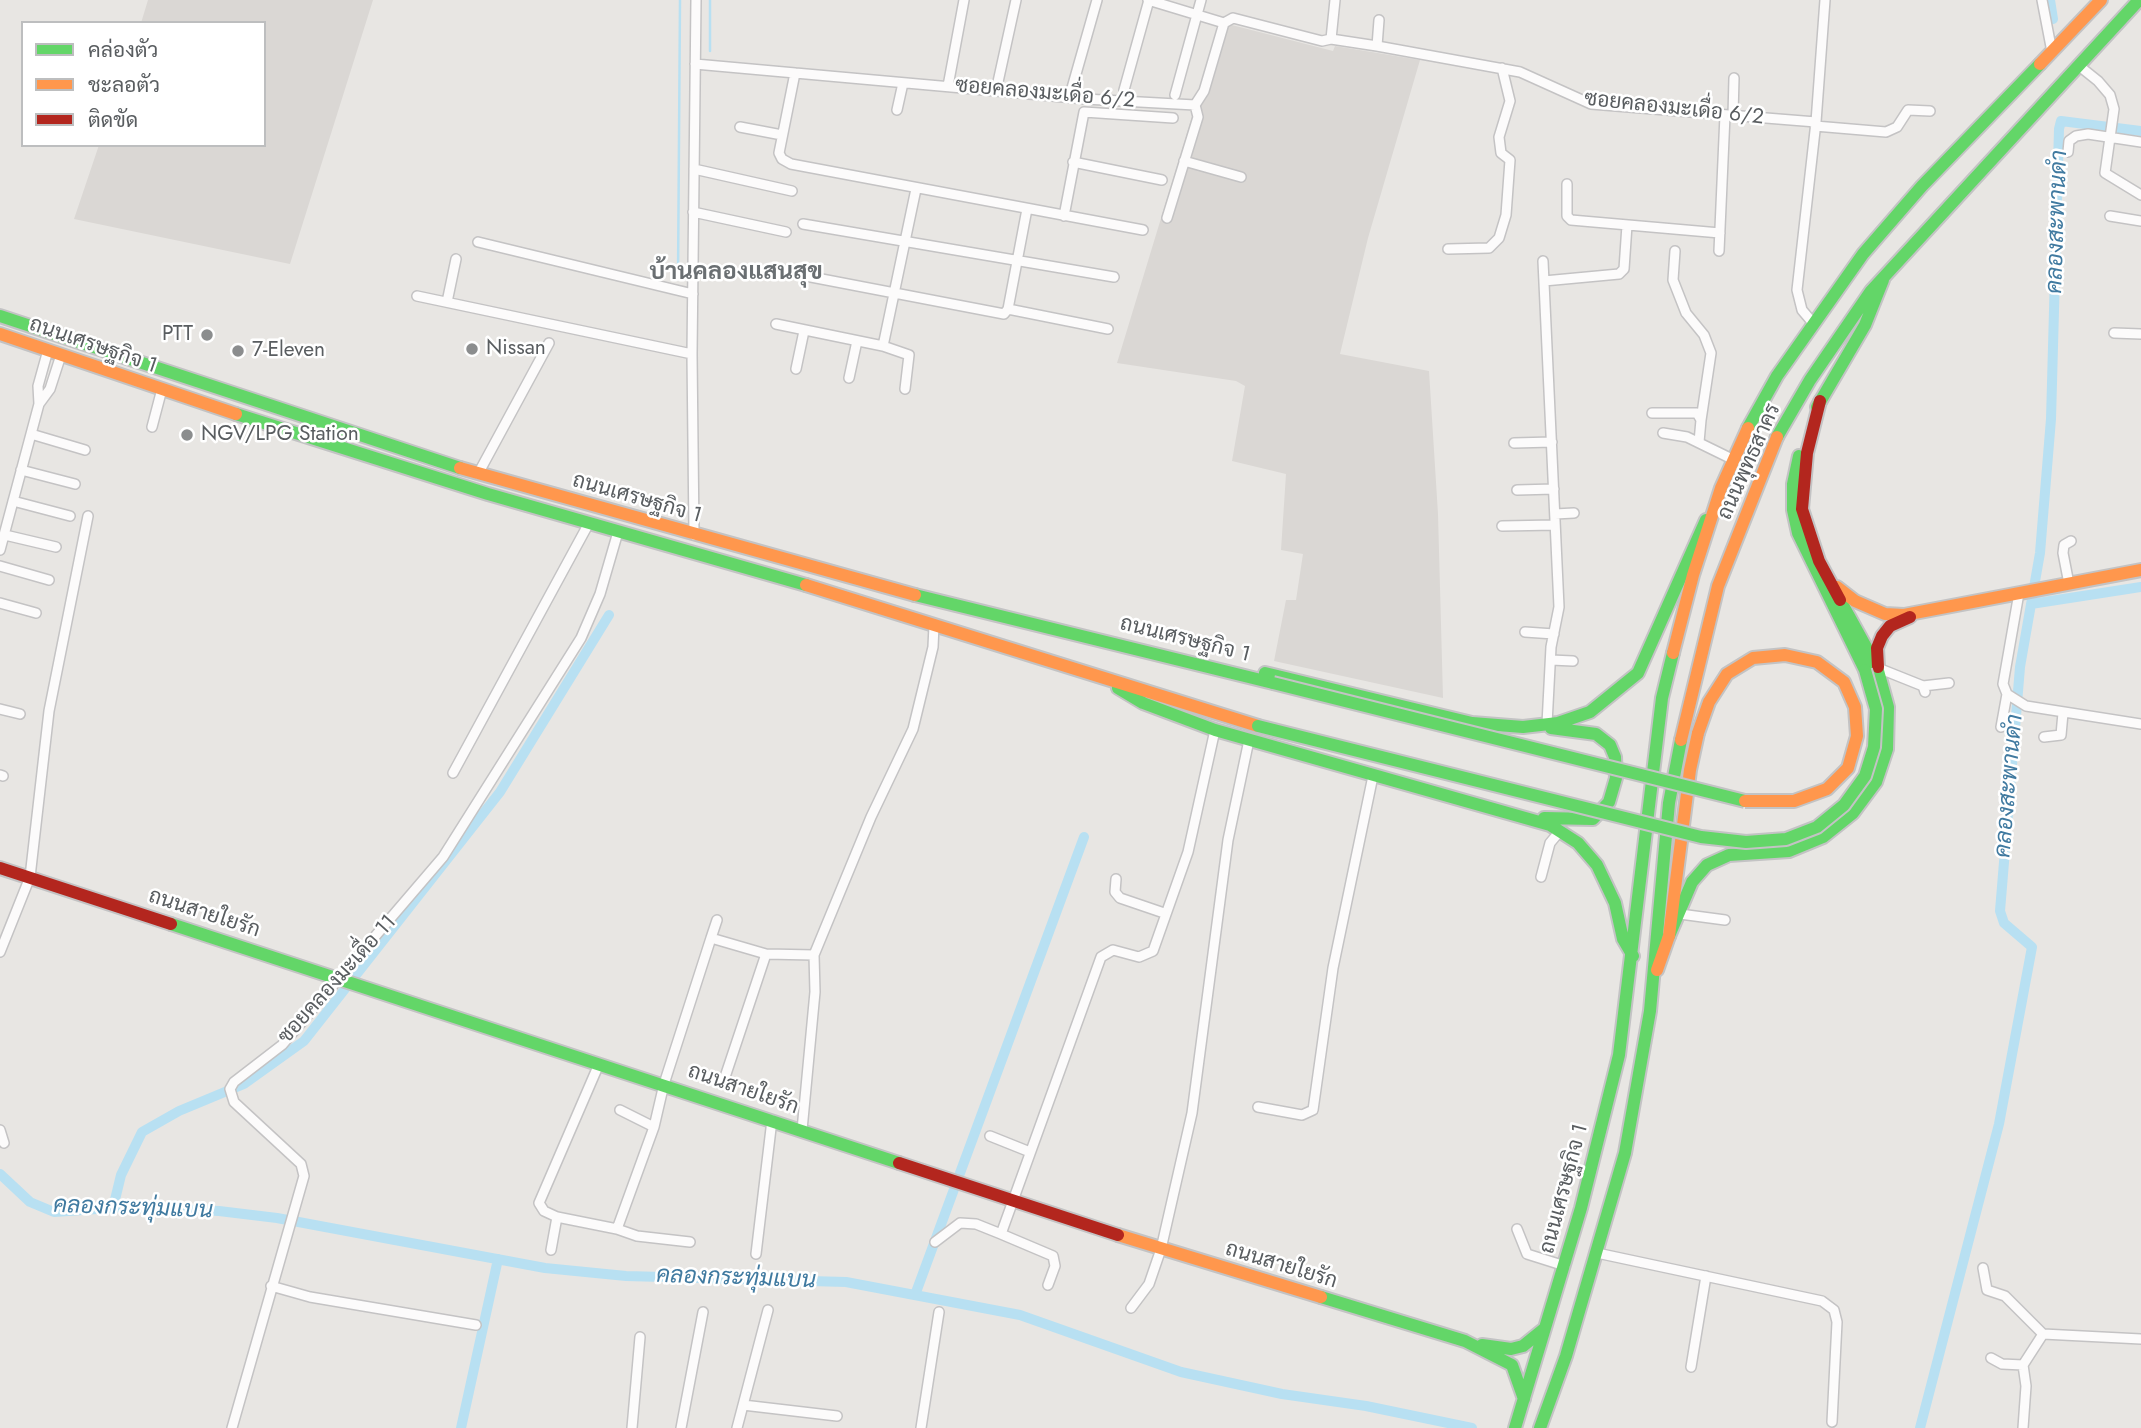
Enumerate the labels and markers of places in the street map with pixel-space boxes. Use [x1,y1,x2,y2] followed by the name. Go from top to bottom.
[162,322,193,348] place label: PTT
[199,327,215,343] marker: PTT
[486,336,546,362] place label: Nissan
[252,338,325,364] place label: 7-Eleven
[464,341,480,357] marker: Nissan
[230,343,246,359] marker: 7-Eleven
[201,422,359,448] place label: NGV/LPG Station
[179,427,195,443] marker: NGV/LPG Station

